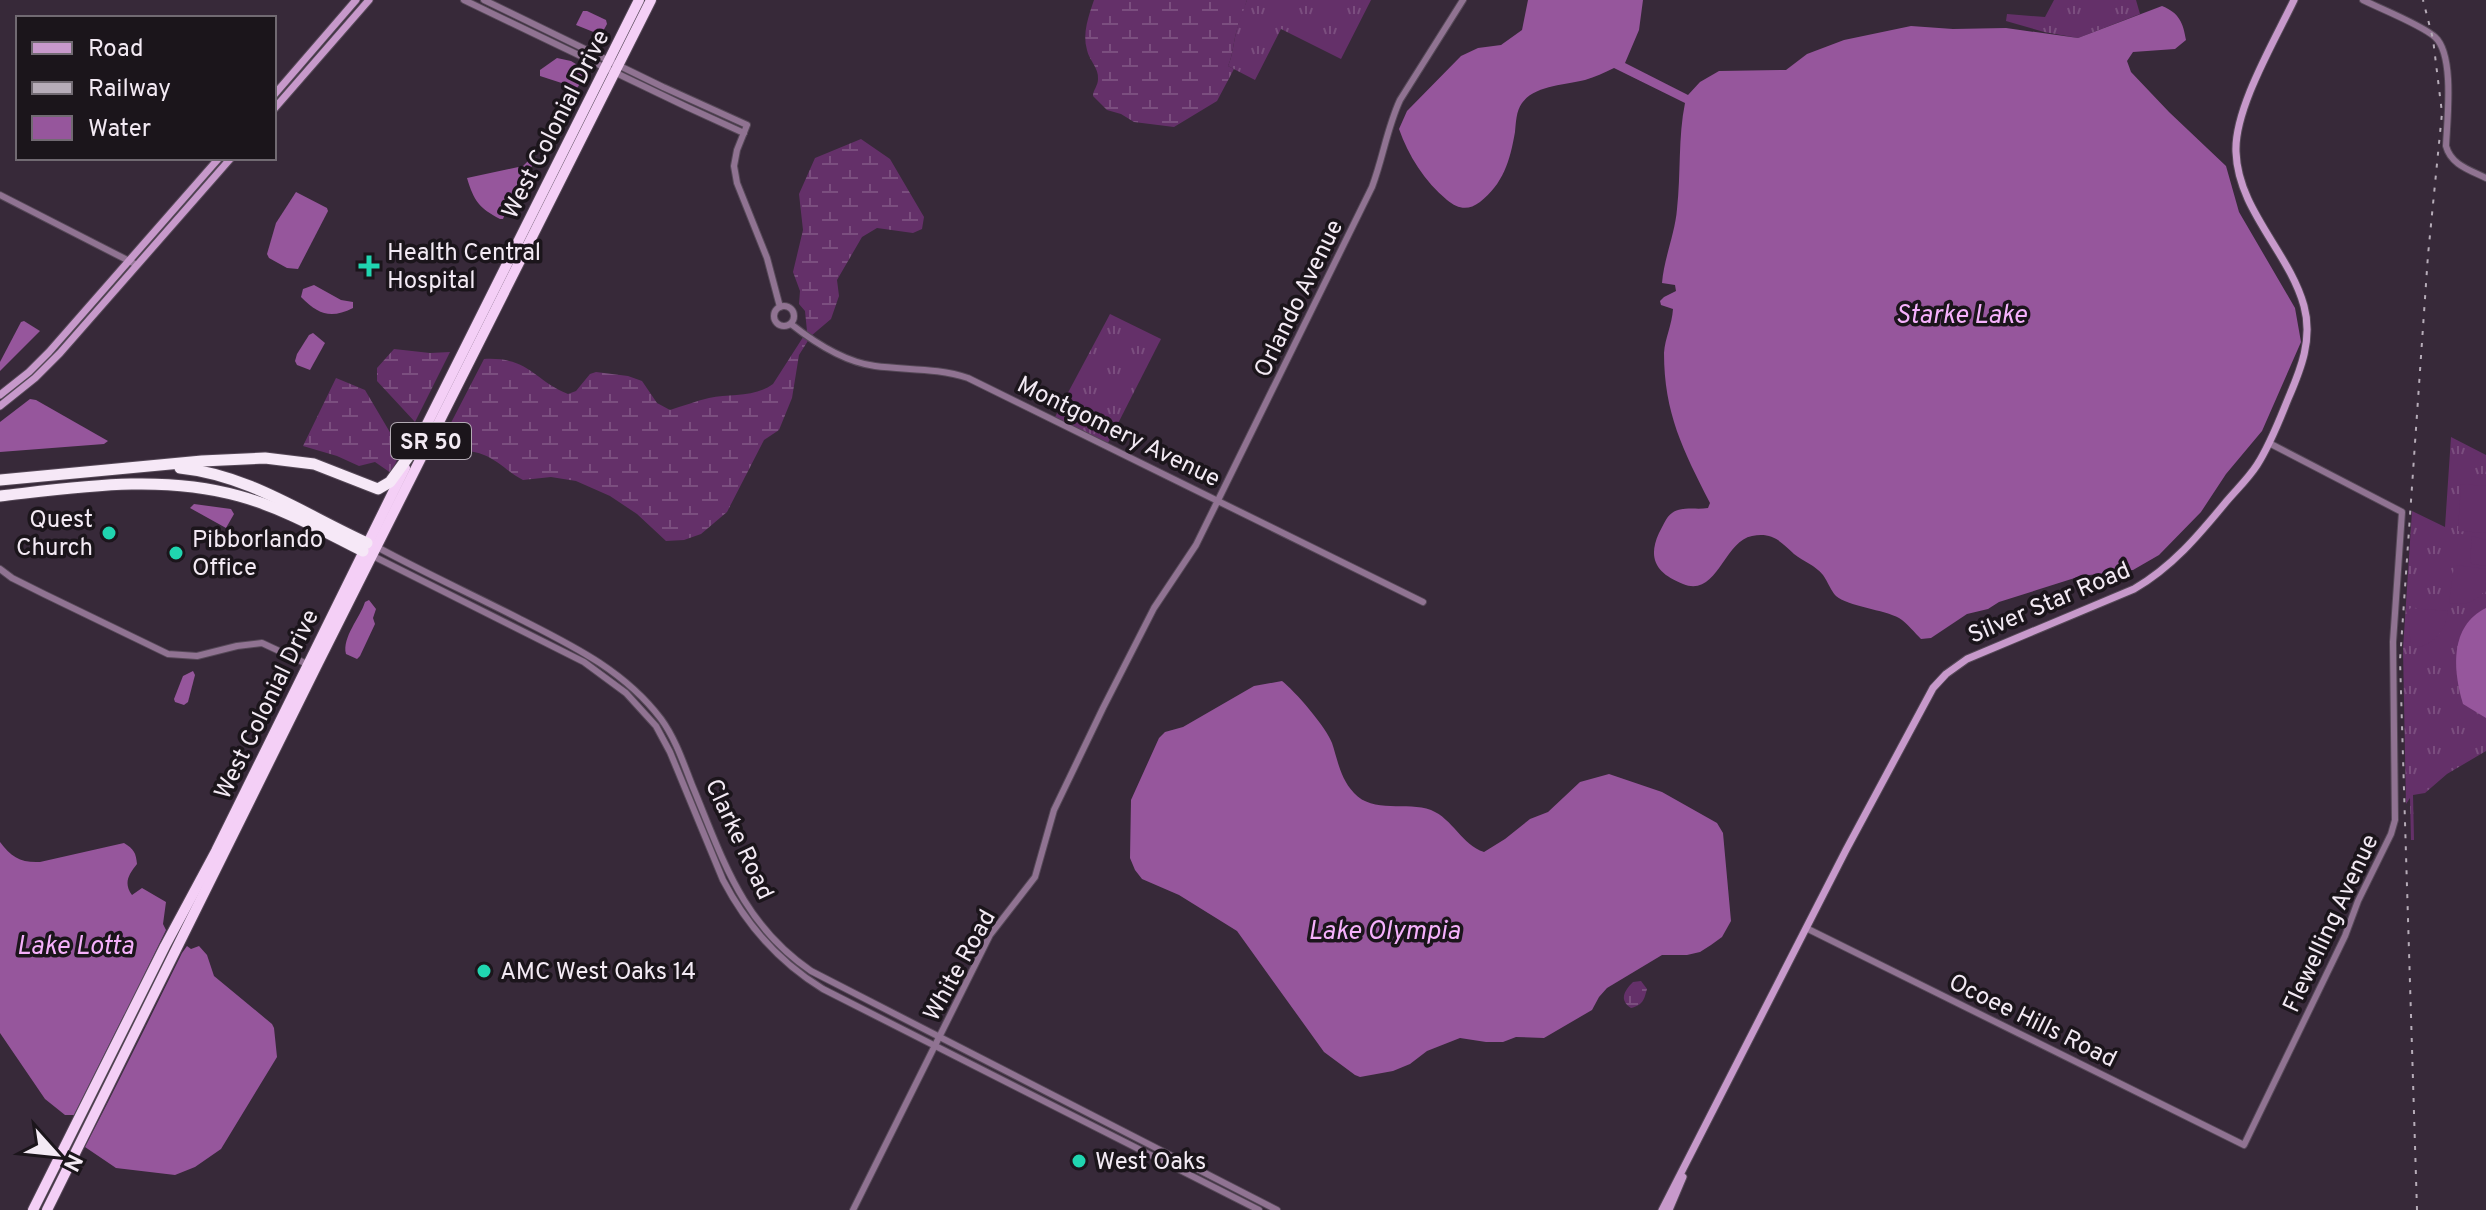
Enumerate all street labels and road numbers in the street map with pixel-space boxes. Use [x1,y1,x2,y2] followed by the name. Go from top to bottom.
[496,26,617,224] street label: West Colonial Drive
[1249,215,1351,383] street label: Orlando Avenue
[1012,371,1225,495] street label: Montgomery Avenue
[391,423,471,459] road number: SR 50
[1964,556,2135,652] street label: Silver Star Road
[209,605,327,805] street label: West Colonial Drive
[697,775,779,905] street label: Clarke Road
[2277,830,2386,1018] street label: Flewelling Avenue
[918,905,1004,1027] street label: White Road
[1943,968,2121,1075] street label: Ocoee Hills Road

